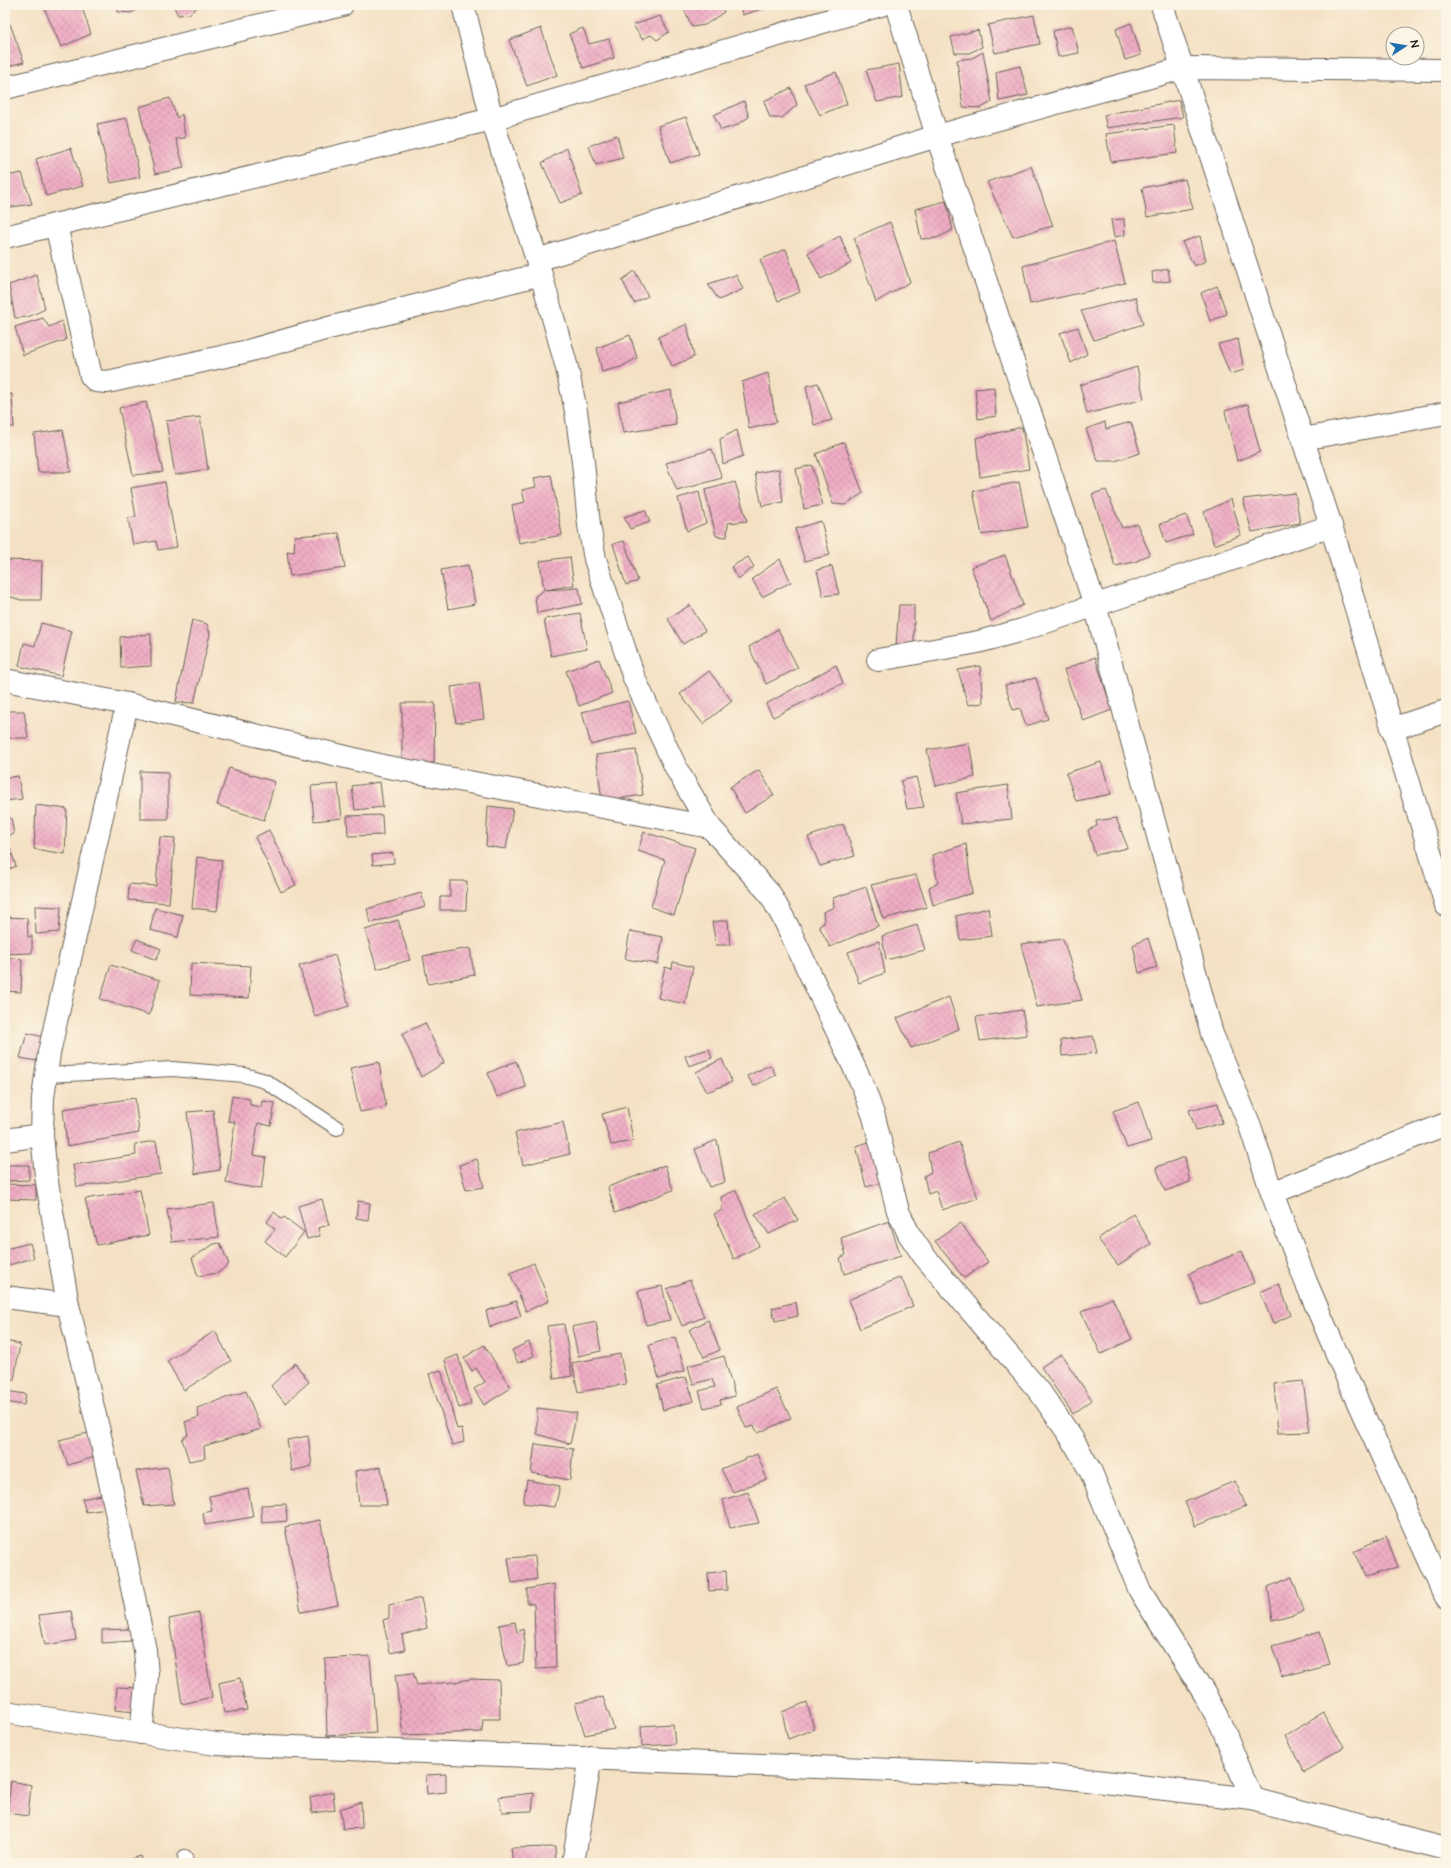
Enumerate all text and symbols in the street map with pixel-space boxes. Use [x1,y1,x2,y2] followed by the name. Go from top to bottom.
[1385,26,1425,66] north arrow
[1406,39,1422,49] text: N

